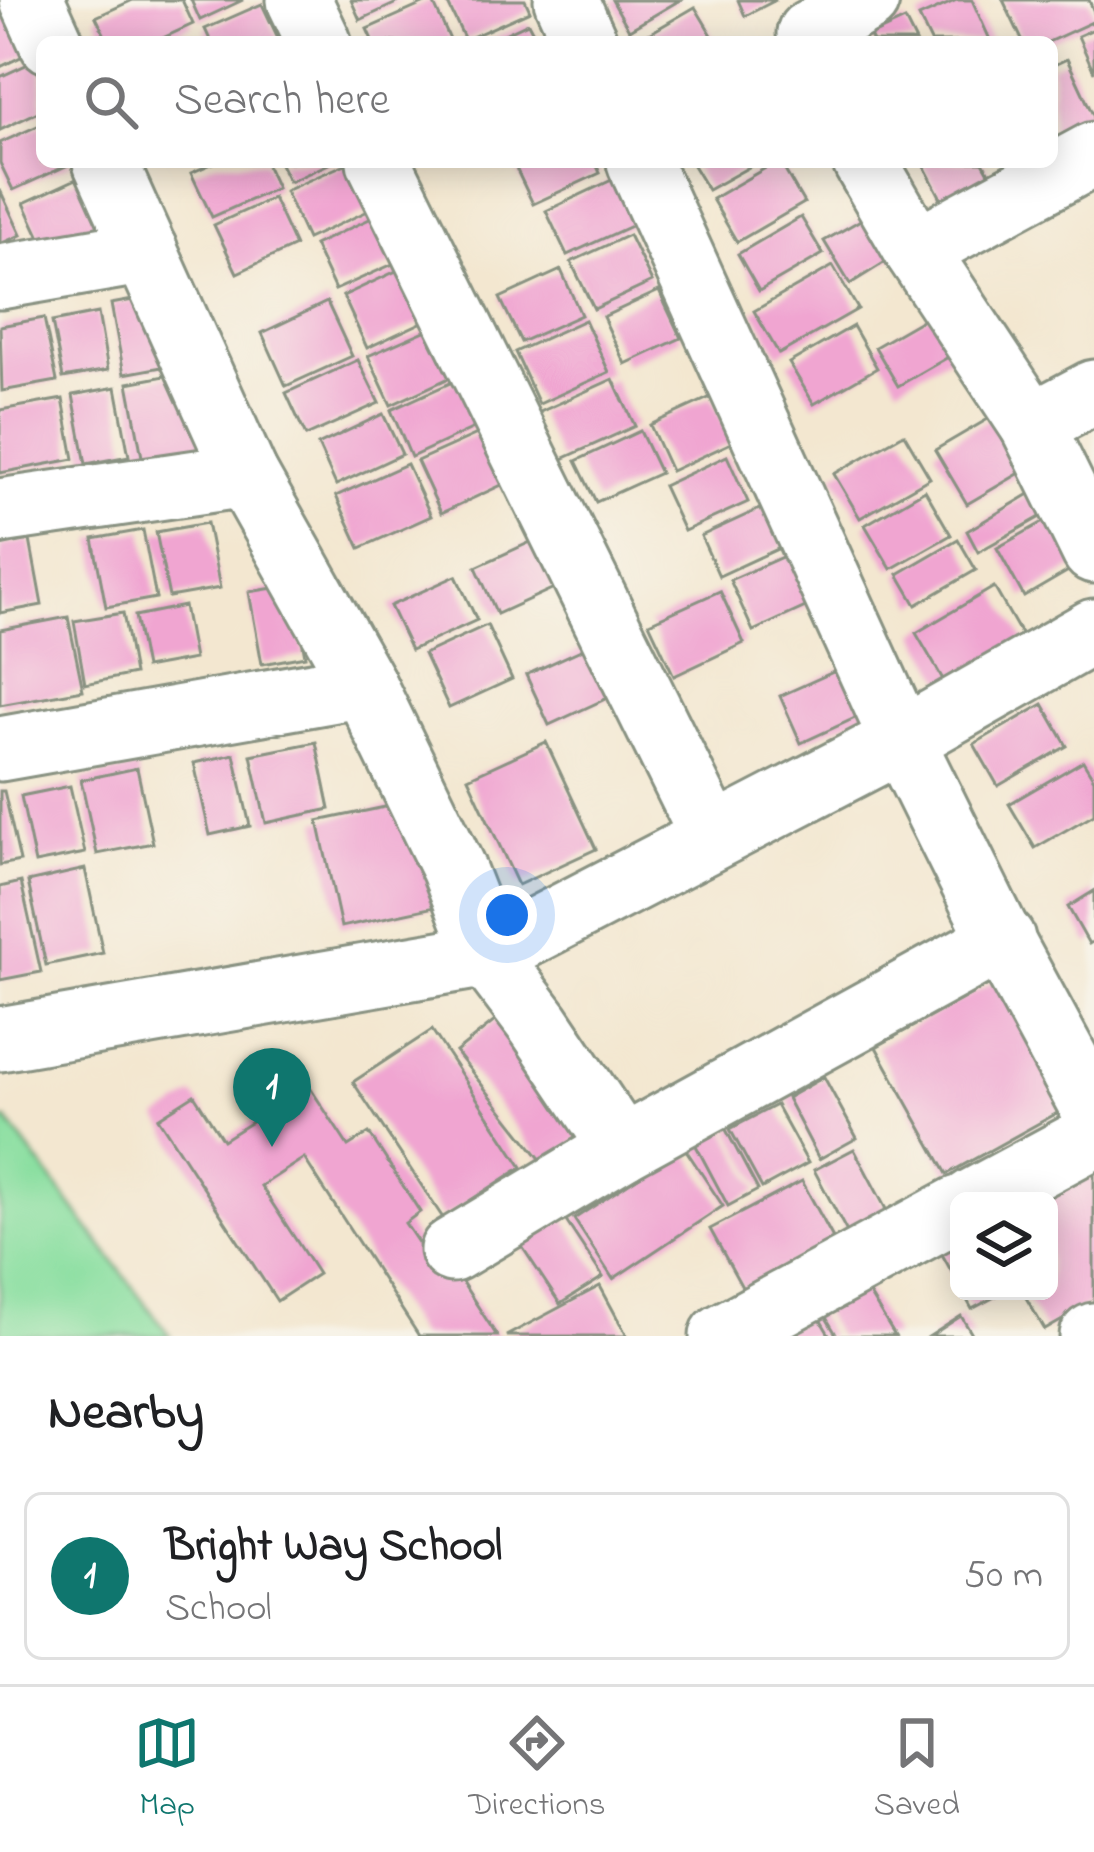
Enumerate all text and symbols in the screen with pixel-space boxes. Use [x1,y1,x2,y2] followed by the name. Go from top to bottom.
[36,36,1058,168] search box
[78,69,144,135] icon: search
[174,69,390,135] text: Search here
[477,885,537,945] your location
[233,1048,311,1147] pin: 1
[950,1192,1058,1300] map controls
[950,1192,1058,1300] button: layers
[48,1377,204,1452] text: Nearby
[165,1515,502,1581] text: Bright Way School
[84,1548,96,1605] text: 1
[964,1548,1043,1605] text: 50 m
[165,1581,272,1638] text: School
[134,1710,200,1830] tab: Map
[468,1710,605,1830] tab: Directions
[874,1710,960,1830] tab: Saved

